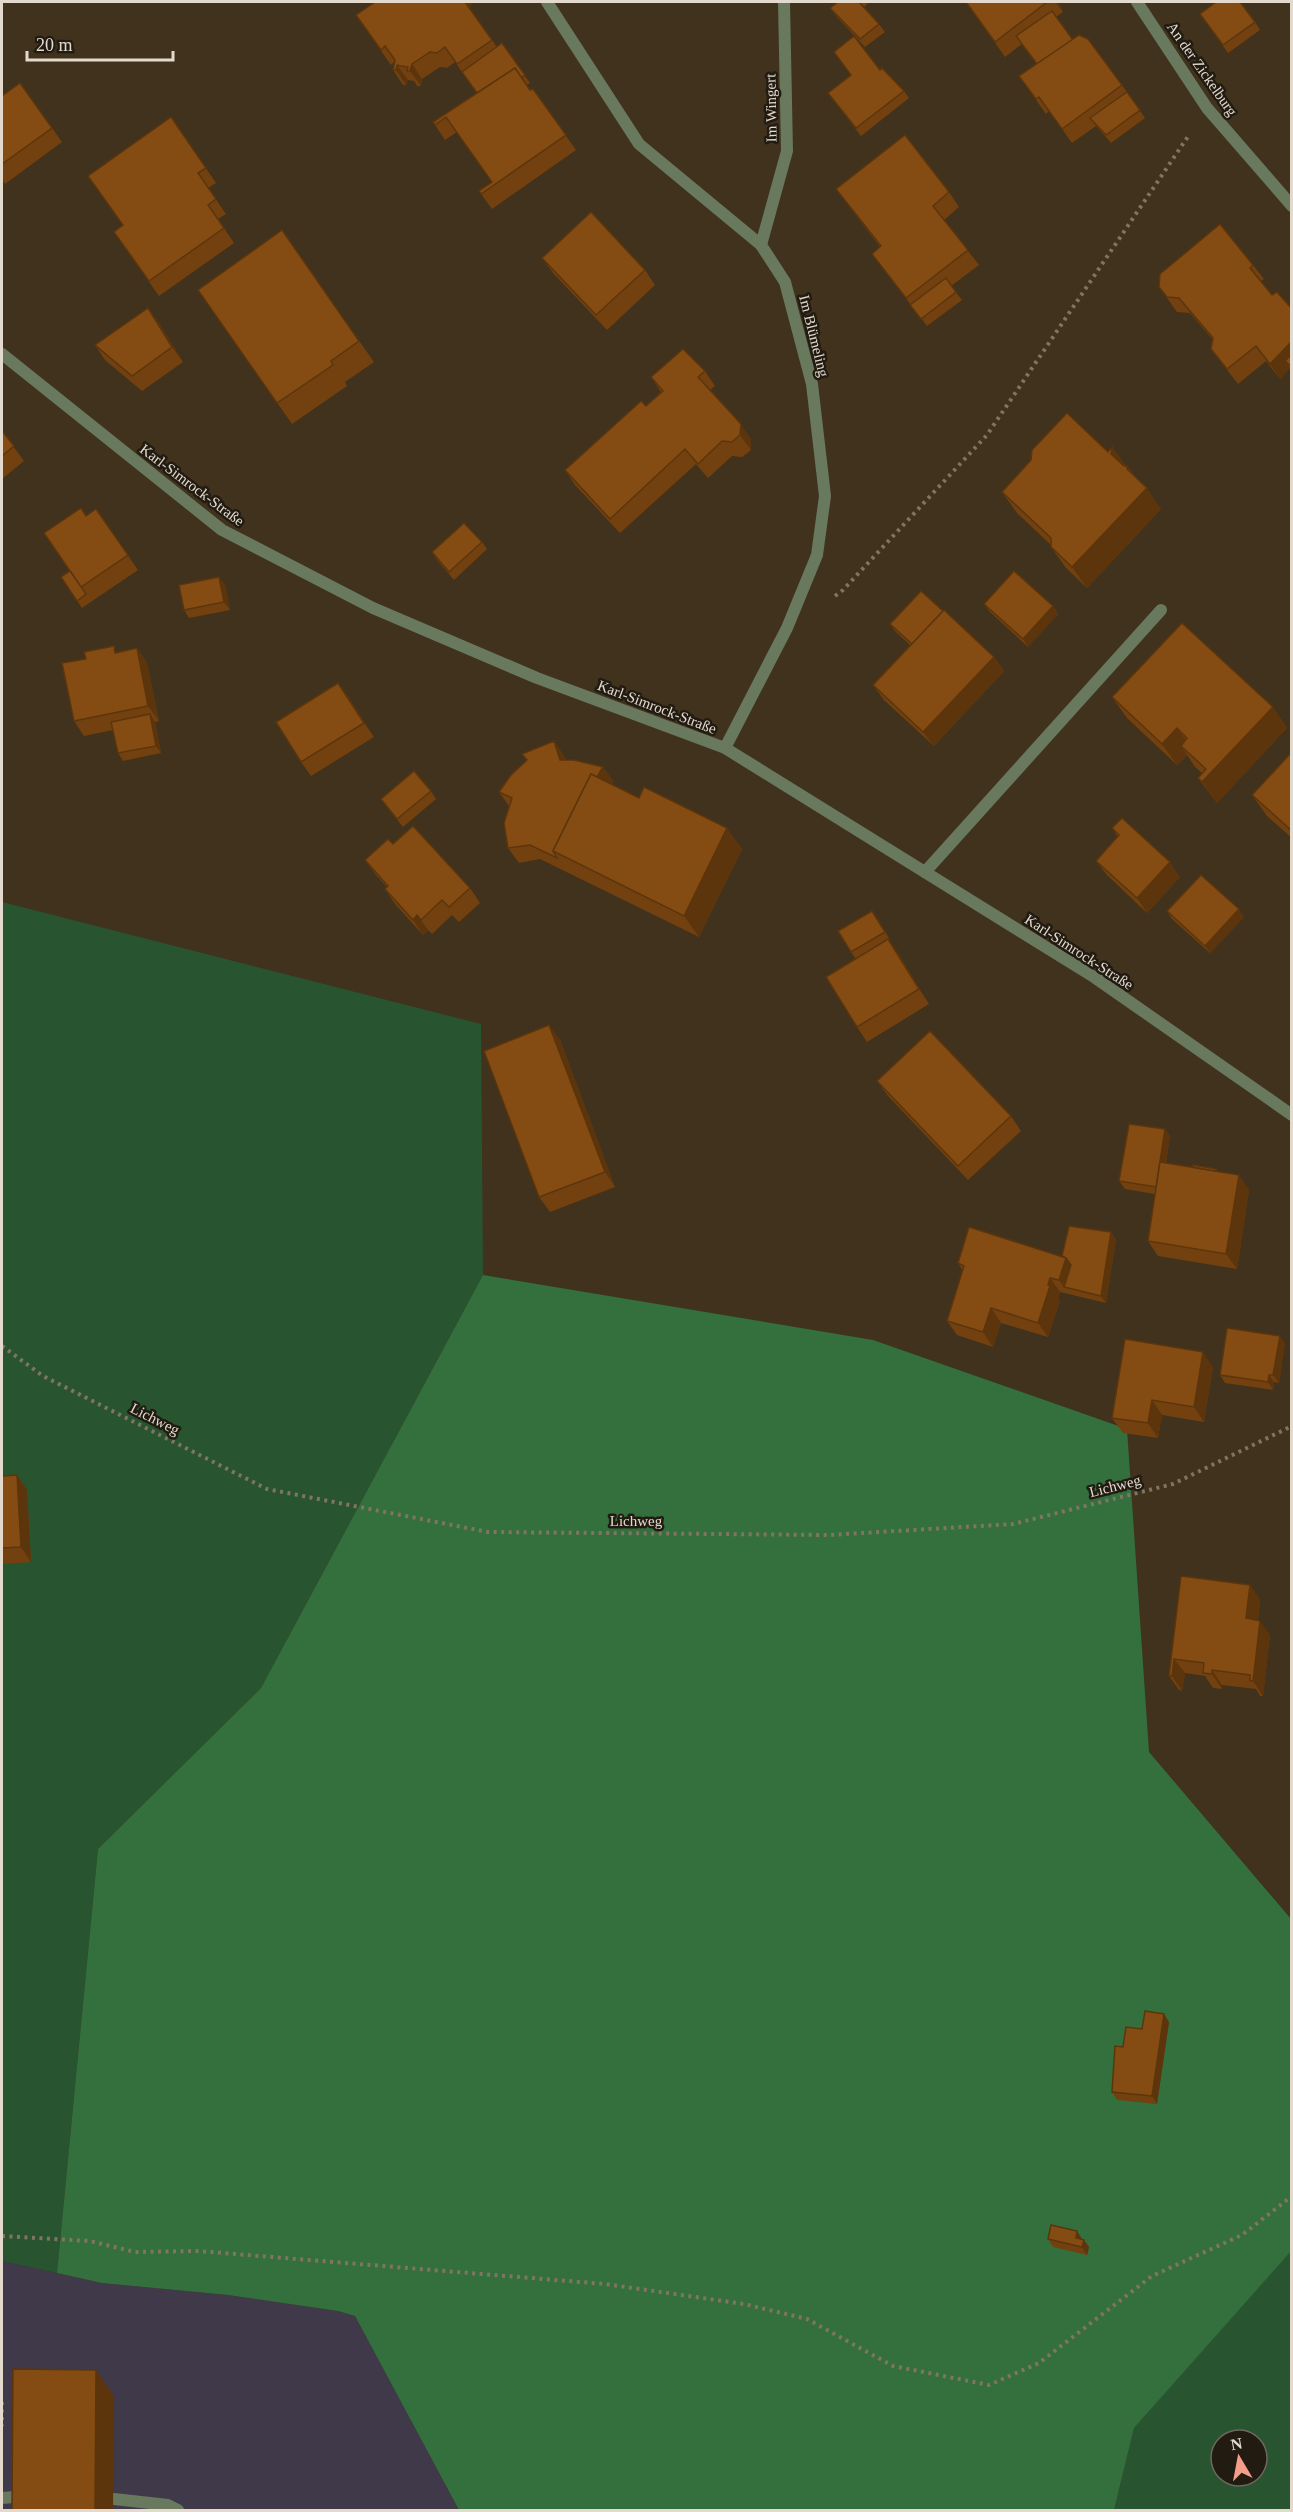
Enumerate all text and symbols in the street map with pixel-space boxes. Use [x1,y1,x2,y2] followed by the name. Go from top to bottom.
[1164,19,1241,119] street label: An der Zickelburg
[27,24,172,62] scale bar
[36,35,73,55] text: 20 m
[762,73,780,142] street label: Im Wingert
[796,293,832,379] street label: Im Blümeling
[137,441,247,529] street label: Karl-Simrock-Straße
[595,677,719,737] street label: Karl-Simrock-Straße
[1022,911,1136,993] street label: Karl-Simrock-Straße
[128,1400,182,1438] street label: Lichweg
[1088,1472,1143,1500] street label: Lichweg
[610,1513,663,1529] street label: Lichweg
[1209,2428,1269,2488] north arrow
[1229,2434,1244,2453] text: N

